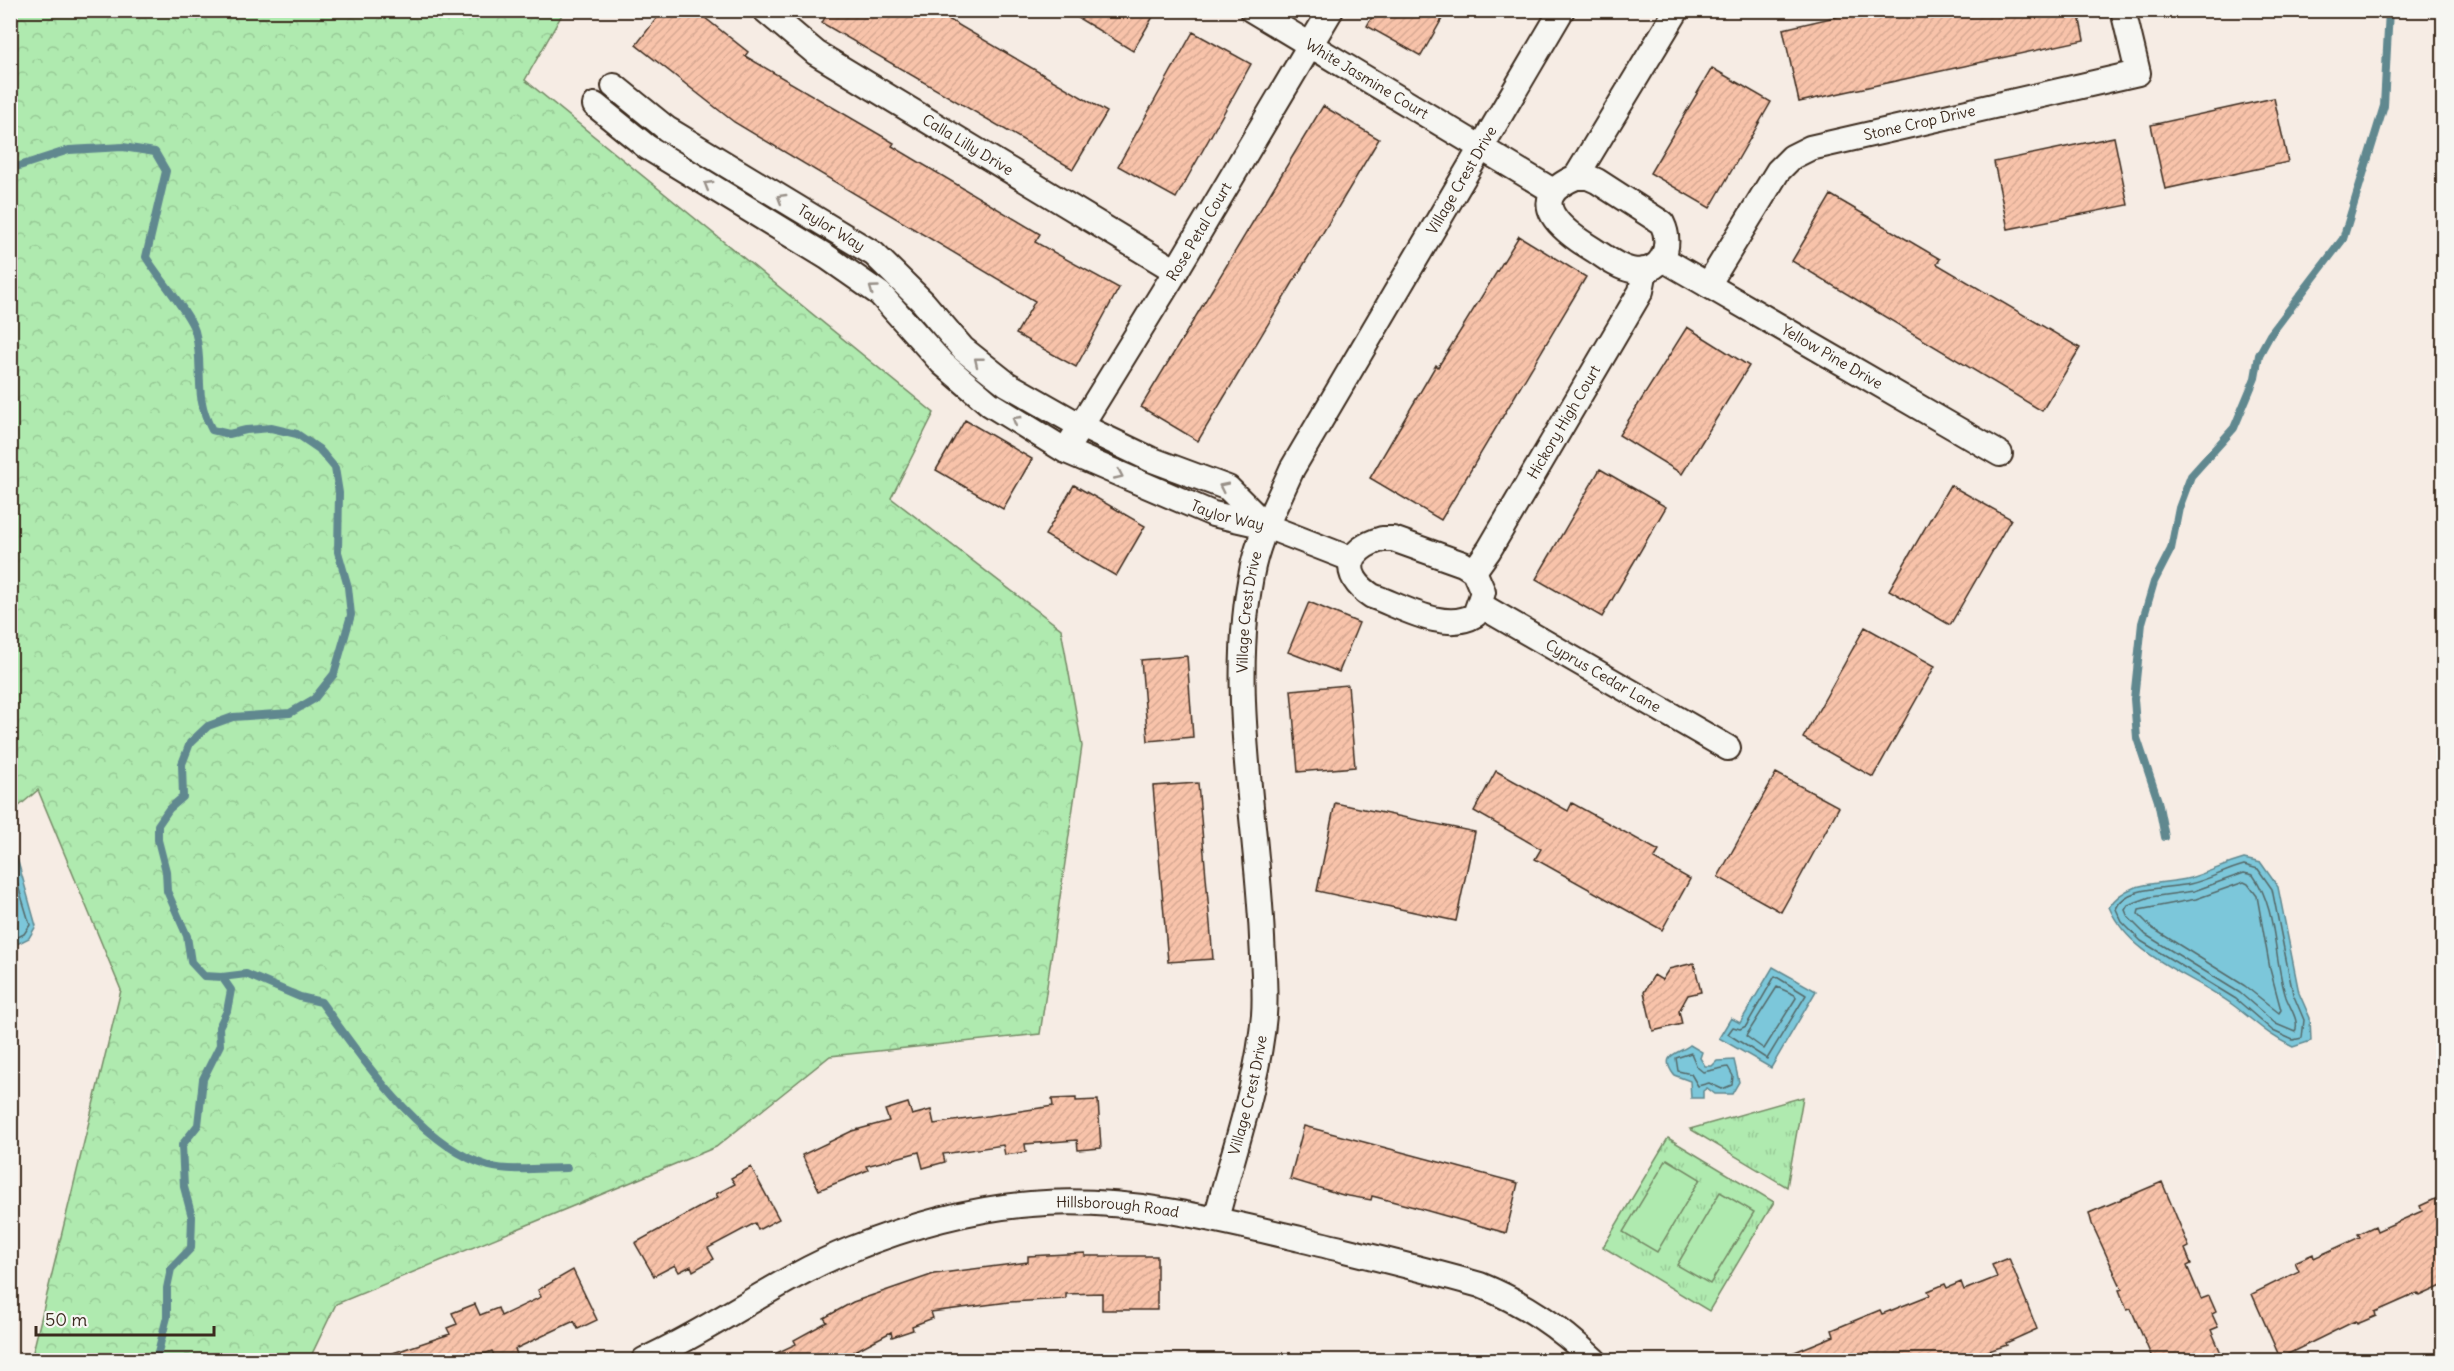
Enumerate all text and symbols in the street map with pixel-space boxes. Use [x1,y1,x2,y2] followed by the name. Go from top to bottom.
[1302,34,1432,123] street label: White Jasmine Court
[1862,101,1977,144] street label: Stone Crop Drive
[919,110,1017,179] street label: Calla Lilly Drive
[1422,122,1501,238] street label: Village Crest Drive
[1162,179,1236,284] street label: Rose Petal Court
[704,180,714,192] one-way arrow
[777,194,787,206] one-way arrow
[794,200,869,255] street label: Taylor Way
[868,285,879,296] one-way arrow
[1778,319,1886,393] street label: Yellow Pine Drive
[974,358,985,369] one-way arrow
[1523,362,1604,482] street label: Hickory High Court
[1012,416,1022,428] one-way arrow
[1112,468,1123,480] one-way arrow
[1218,483,1229,495] one-way arrow
[1188,496,1266,534] street label: Taylor Way
[1233,549,1266,673] street label: Village Crest Drive
[1542,635,1664,716] street label: Cyprus Cedar Lane
[1224,1034,1271,1157] street label: Village Crest Drive
[1056,1192,1181,1222] street label: Hillsborough Road
[36,1299,214,1337] scale bar
[45,1308,87,1331] text: 50 m

